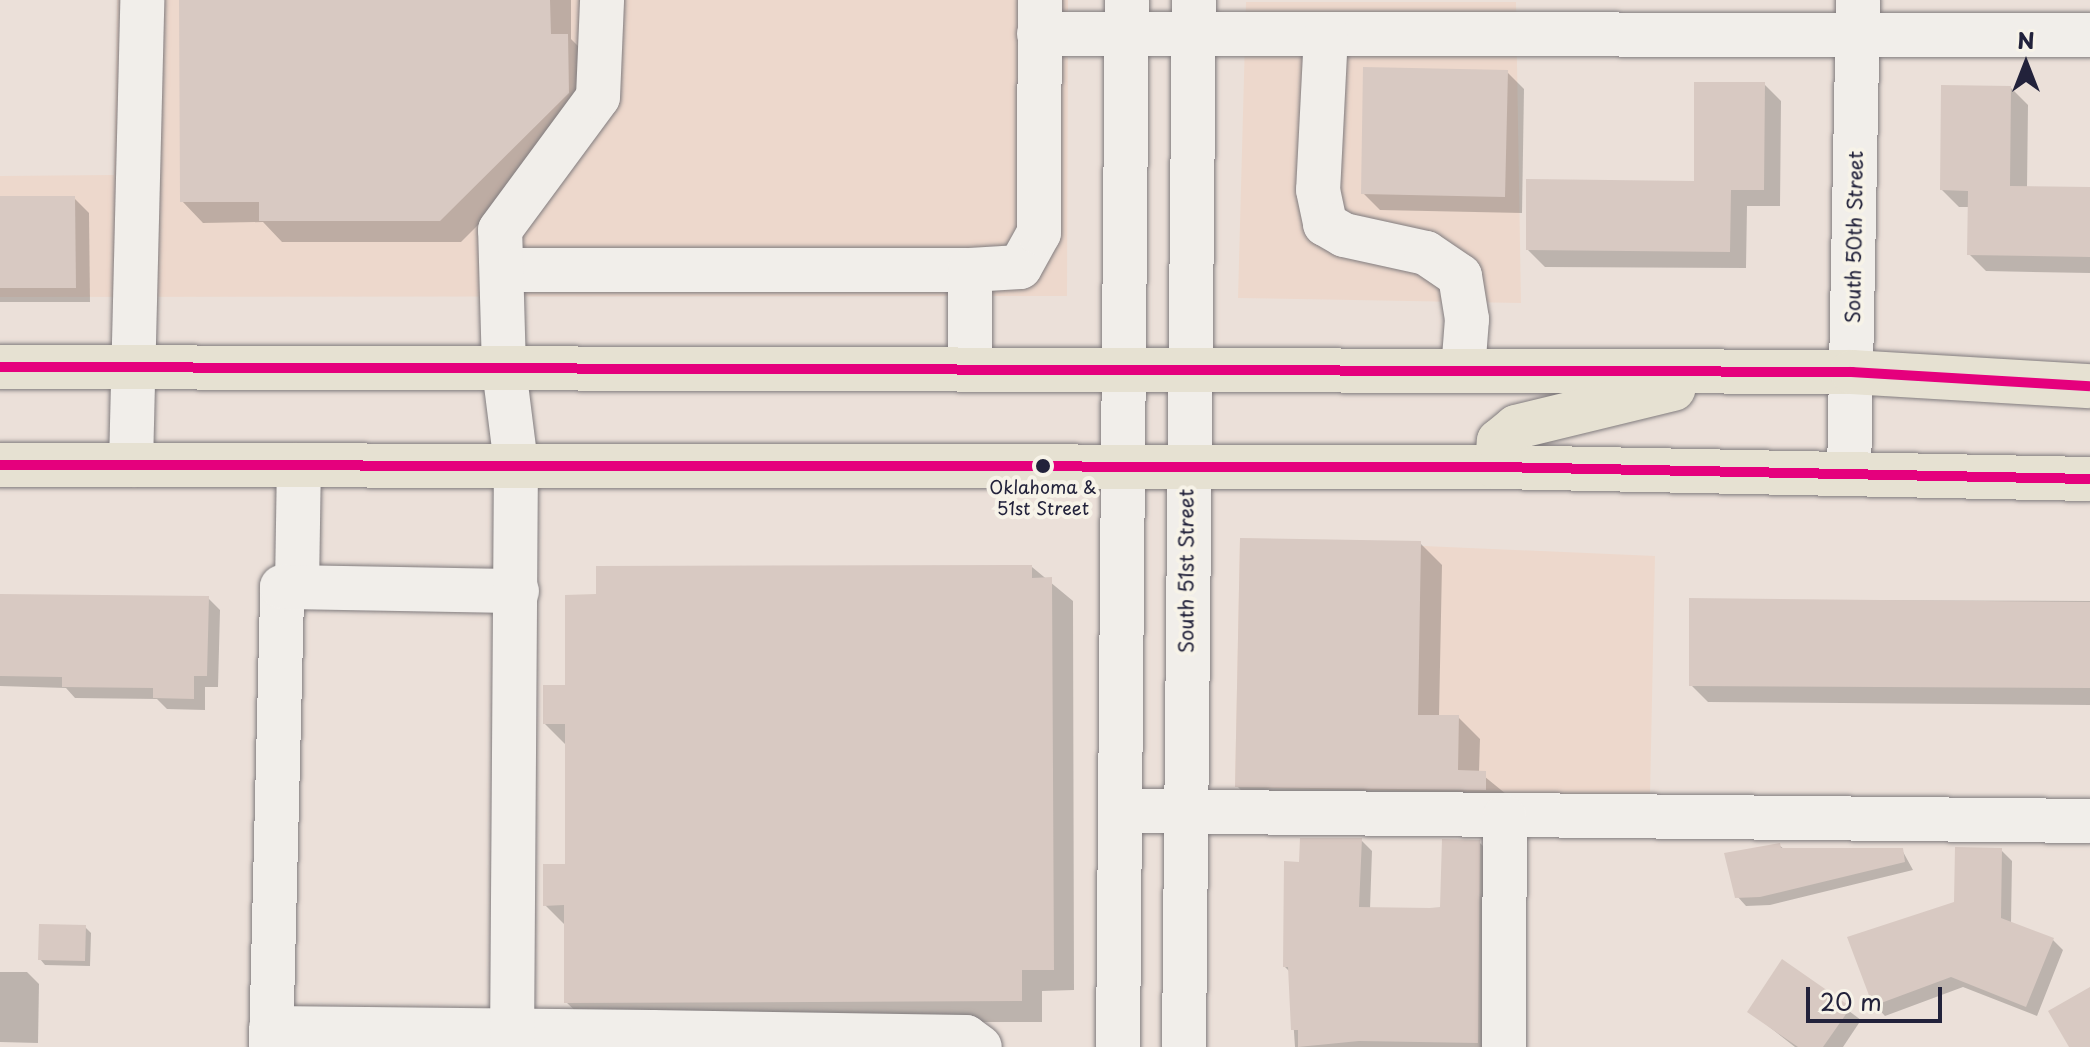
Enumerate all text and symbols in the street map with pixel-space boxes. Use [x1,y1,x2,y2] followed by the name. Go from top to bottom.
[2017,23,2035,56] text: N
[1986,24,2066,104] north arrow
[1840,149,1868,325] street label: South 50th Street
[1035,458,1051,474] marker: Oklahoma & 51st Street
[989,477,1097,520] place label: Oklahoma & 51st Street
[1174,487,1198,655] street label: South 51st Street
[1810,971,1946,1021] scale bar
[1820,983,1882,1019] text: 20 m

